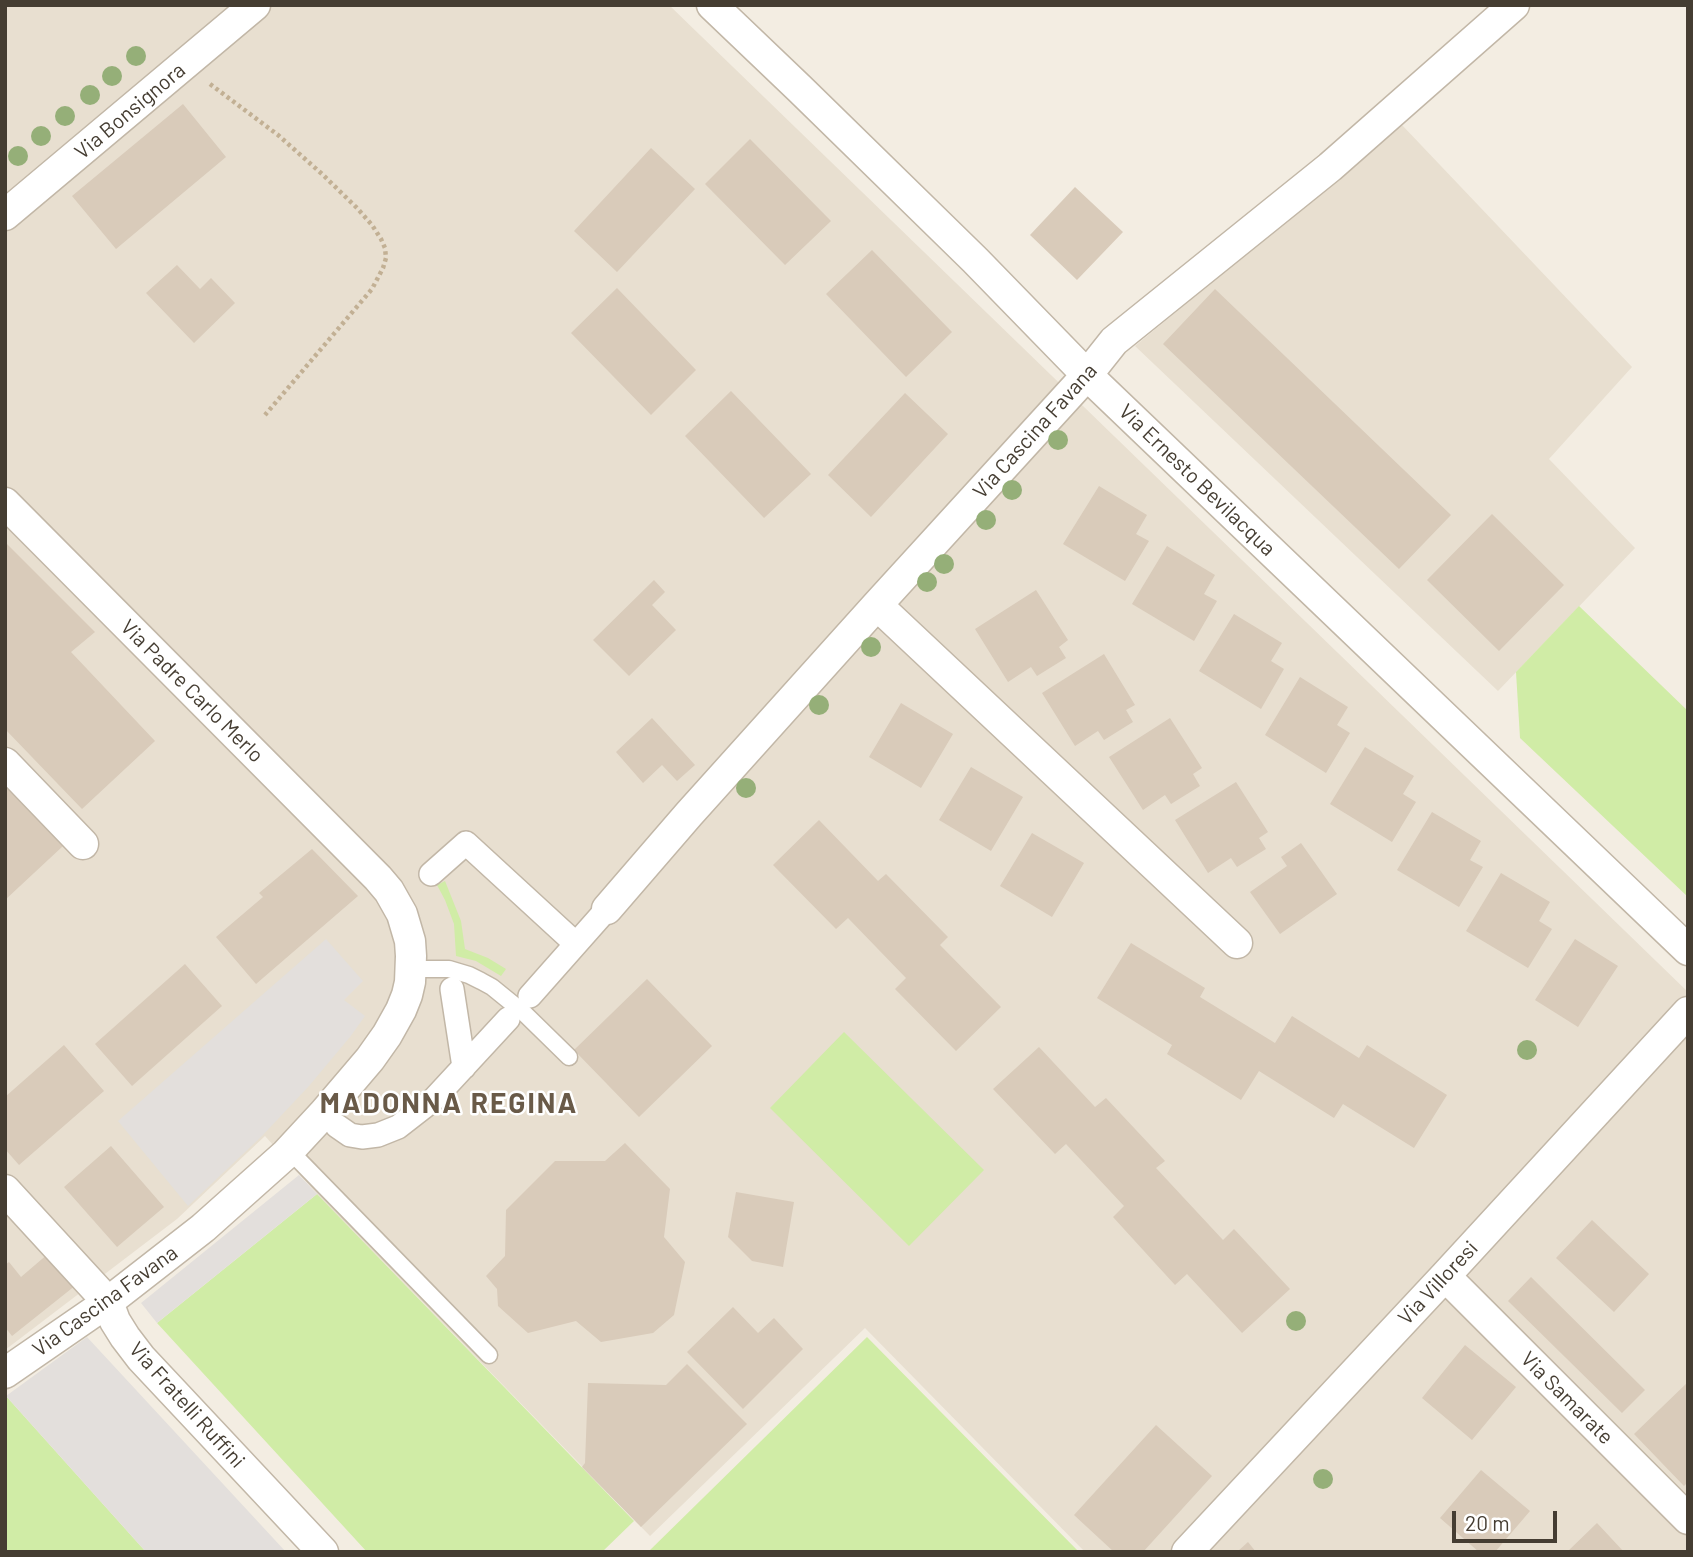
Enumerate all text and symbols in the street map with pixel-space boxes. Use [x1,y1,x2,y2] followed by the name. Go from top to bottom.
[70,58,190,164] street label: Via Bonsignora
[968,358,1102,504] street label: Via Cascina Favana
[1114,399,1280,561] street label: Via Ernesto Bevilacqua
[115,614,269,768] street label: Via Padre Carlo Merlo
[322,1087,576,1121] district label: MADONNA REGINA
[1393,1236,1483,1330] street label: Via Villoresi
[28,1240,182,1362] street label: Via Cascina Favana
[124,1337,250,1473] street label: Via Fratelli Ruffini
[1515,1346,1619,1450] street label: Via Samarate
[1455,1498,1560,1542] scale bar
[1465,1510,1510,1535] text: 20 m

